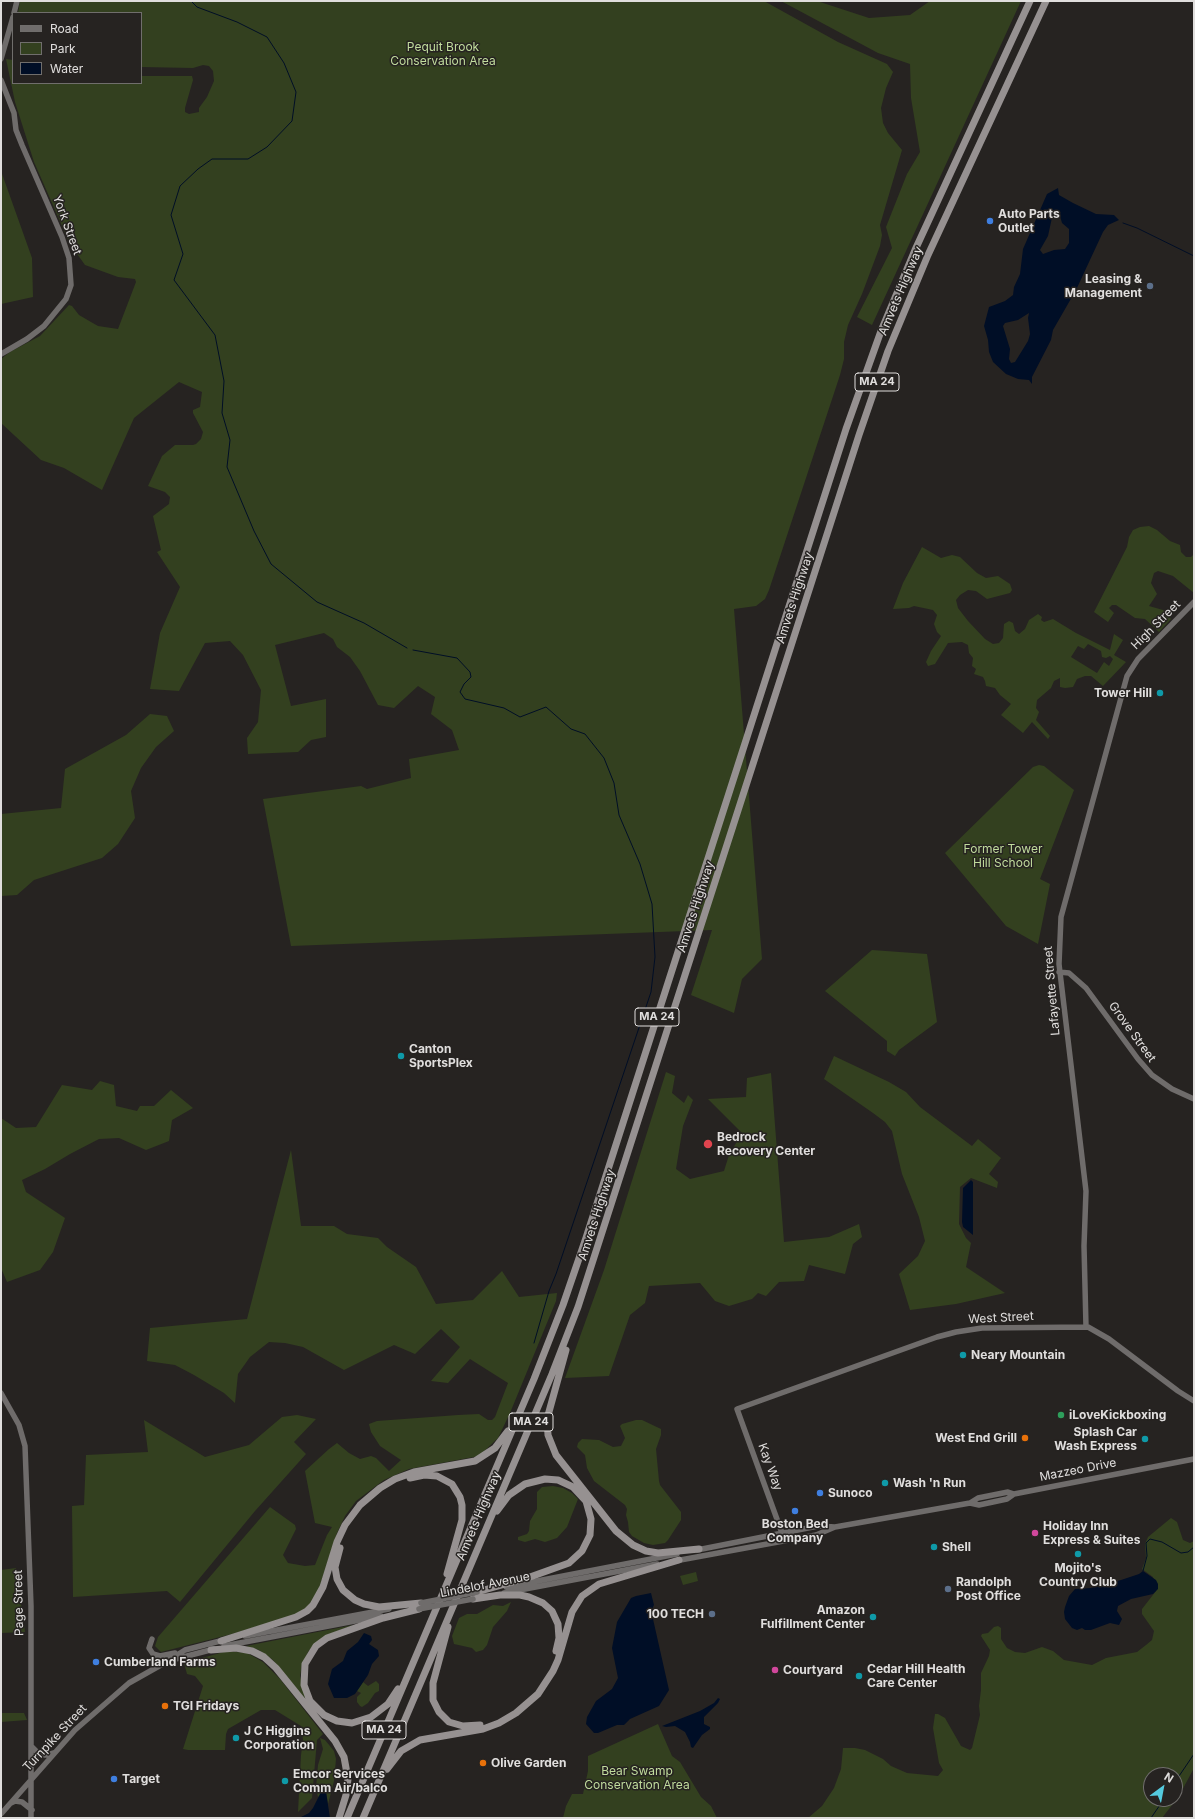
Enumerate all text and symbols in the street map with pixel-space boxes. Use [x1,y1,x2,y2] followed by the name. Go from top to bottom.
[12,12,142,84] legend
[50,21,79,36] text: Road
[390,40,496,68] park label: Pequit Brook Conservation Area
[50,41,76,56] text: Park
[50,61,83,76] text: Water
[49,193,85,257] street label: York Street
[998,207,1060,235] place label: Auto Parts Outlet
[985,216,995,226] marker: Auto Parts Outlet
[876,244,926,338] street label: Amvets Highway
[1065,272,1142,300] place label: Leasing & Management
[1145,281,1155,291] marker: Leasing & Management
[855,373,899,391] road number: MA 24
[773,551,817,645] street label: Amvets Highway
[1128,597,1184,653] street label: High Street
[1094,686,1152,700] place label: Tower Hill
[1155,688,1165,698] marker: Tower Hill
[964,842,1042,870] park label: Former Tower Hill School
[674,860,718,954] street label: Amvets Highway
[1041,946,1063,1036] street label: Lafayette Street
[1105,999,1159,1065] street label: Grove Street
[635,1008,679,1026] road number: MA 24
[409,1042,473,1070] place label: Canton SportsPlex
[396,1051,406,1061] marker: Canton SportsPlex
[717,1130,815,1158] place label: Bedrock Recovery Center
[702,1138,714,1150] marker: Bedrock Recovery Center
[575,1168,619,1262] street label: Amvets Highway
[968,1309,1034,1327] street label: West Street
[971,1348,1065,1362] place label: Neary Mountain
[958,1350,968,1360] marker: Neary Mountain
[1069,1408,1166,1422] place label: iLoveKickboxing
[1056,1410,1066,1420] marker: iLoveKickboxing
[509,1413,553,1431] road number: MA 24
[1054,1425,1137,1453] place label: Splash Car Wash Express
[935,1431,1017,1445] place label: West End Grill
[1020,1433,1030,1443] marker: West End Grill
[1140,1434,1150,1444] marker: Splash Car Wash Express
[755,1441,785,1493] street label: Kay Way
[1038,1455,1118,1485] street label: Mazzeo Drive
[454,1469,504,1563] street label: Amvets Highway
[893,1476,966,1490] place label: Wash 'n Run
[880,1478,890,1488] marker: Wash 'n Run
[828,1486,873,1500] place label: Sunoco
[815,1488,825,1498] marker: Sunoco
[790,1506,800,1516] marker: Boston Bed Company
[762,1517,828,1545] place label: Boston Bed Company
[1043,1519,1140,1547] place label: Holiday Inn Express & Suites
[1030,1528,1040,1538] marker: Holiday Inn Express & Suites
[942,1540,971,1554] place label: Shell
[929,1542,939,1552] marker: Shell
[1073,1549,1083,1559] marker: Mojito's Country Club
[1039,1561,1117,1589] place label: Mojito's Country Club
[439,1569,531,1601] street label: Lindelof Avenue
[11,1570,27,1636] street label: Page Street
[956,1575,1021,1603] place label: Randolph Post Office
[943,1584,953,1594] marker: Randolph Post Office
[760,1603,865,1631] place label: Amazon Fulfillment Center
[647,1607,704,1621] place label: 100 TECH
[707,1609,717,1619] marker: 100 TECH
[868,1612,878,1622] marker: Amazon Fulfillment Center
[104,1655,216,1669] place label: Cumberland Farms
[91,1657,101,1667] marker: Cumberland Farms
[867,1662,965,1690] place label: Cedar Hill Health Care Center
[783,1663,843,1677] place label: Courtyard
[770,1665,780,1675] marker: Courtyard
[854,1671,864,1681] marker: Cedar Hill Health Care Center
[173,1699,239,1713] place label: TGI Fridays
[20,1701,90,1775] street label: Turnpike Street
[160,1701,170,1711] marker: TGI Fridays
[362,1721,406,1739] road number: MA 24
[244,1724,314,1752] place label: J C Higgins Corporation
[231,1733,241,1743] marker: J C Higgins Corporation
[491,1756,566,1770] place label: Olive Garden
[478,1758,488,1768] marker: Olive Garden
[584,1764,690,1792] park label: Bear Swamp Conservation Area
[293,1767,388,1795] place label: Emcor Services Comm Air/balco
[1143,1767,1183,1807] north arrow
[1162,1770,1176,1786] text: N
[122,1772,160,1786] place label: Target
[109,1774,119,1784] marker: Target
[280,1776,290,1786] marker: Emcor Services Comm Air/balco

